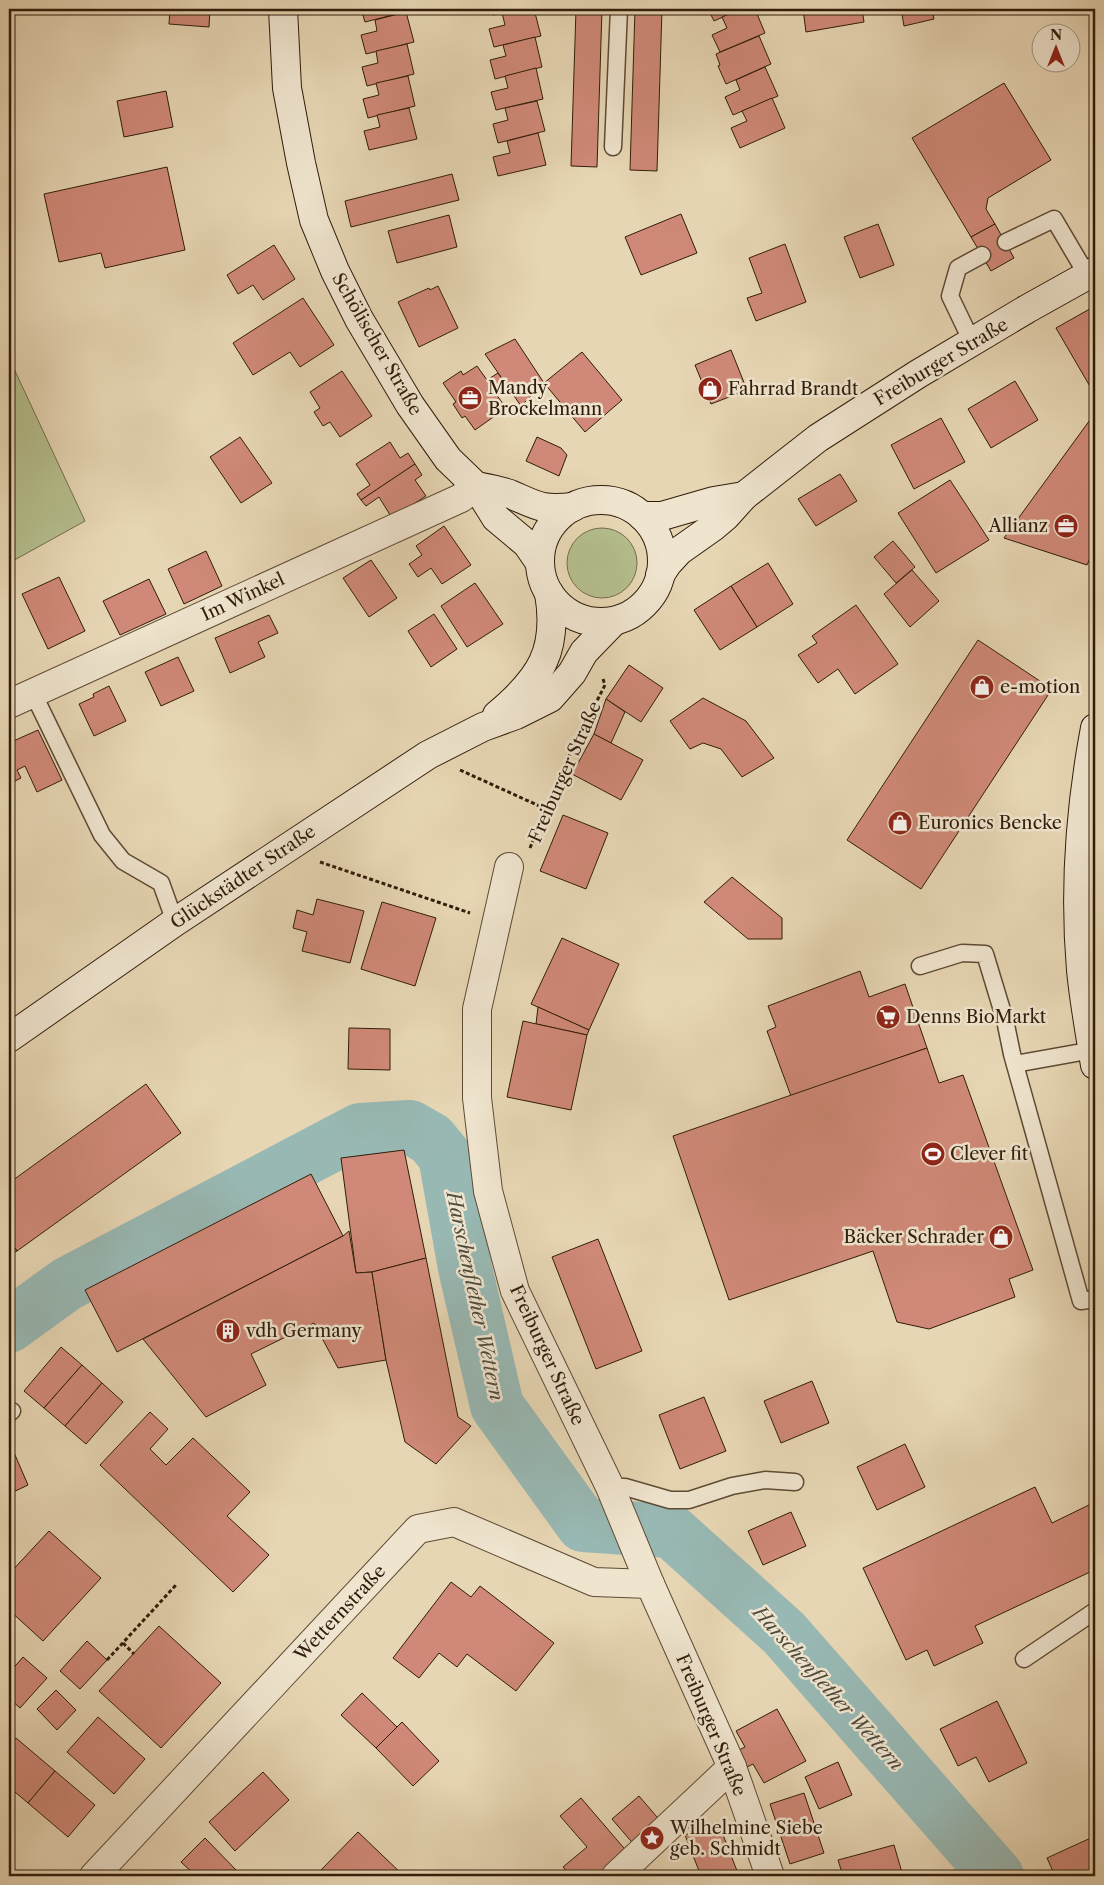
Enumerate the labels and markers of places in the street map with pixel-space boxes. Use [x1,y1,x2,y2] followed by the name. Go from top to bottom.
[697,376,723,402] shop icon: Fahrrad Brandt
[488,377,602,420] place label: Mandy Brockelmann
[728,378,859,400] place label: Fahrrad Brandt
[457,385,483,411] office icon: Mandy Brockelmann
[1053,513,1079,539] office icon: Allianz
[987,515,1048,537] place label: Allianz
[969,674,995,700] shop icon: e-motion
[1000,676,1080,698] place label: e-motion
[887,810,913,836] shop icon: Euronics Bencke
[918,812,1062,834] place label: Euronics Bencke
[875,1004,901,1030] supermarket icon: Denns BioMarkt
[906,1006,1047,1028] place label: Denns BioMarkt
[920,1141,946,1167] sports icon: Clever fit
[950,1143,1029,1165] place label: Clever fit
[988,1224,1014,1250] shop icon: Bäcker Schrader
[844,1226,984,1248] place label: Bäcker Schrader
[215,1318,241,1344] building icon: vdh Germany
[245,1320,362,1342] place label: vdh Germany
[669,1817,823,1860] place label: Wilhelmine Siebe geb. Schmidt
[639,1825,665,1851] place icon: Wilhelmine Siebe geb. Schmidt

